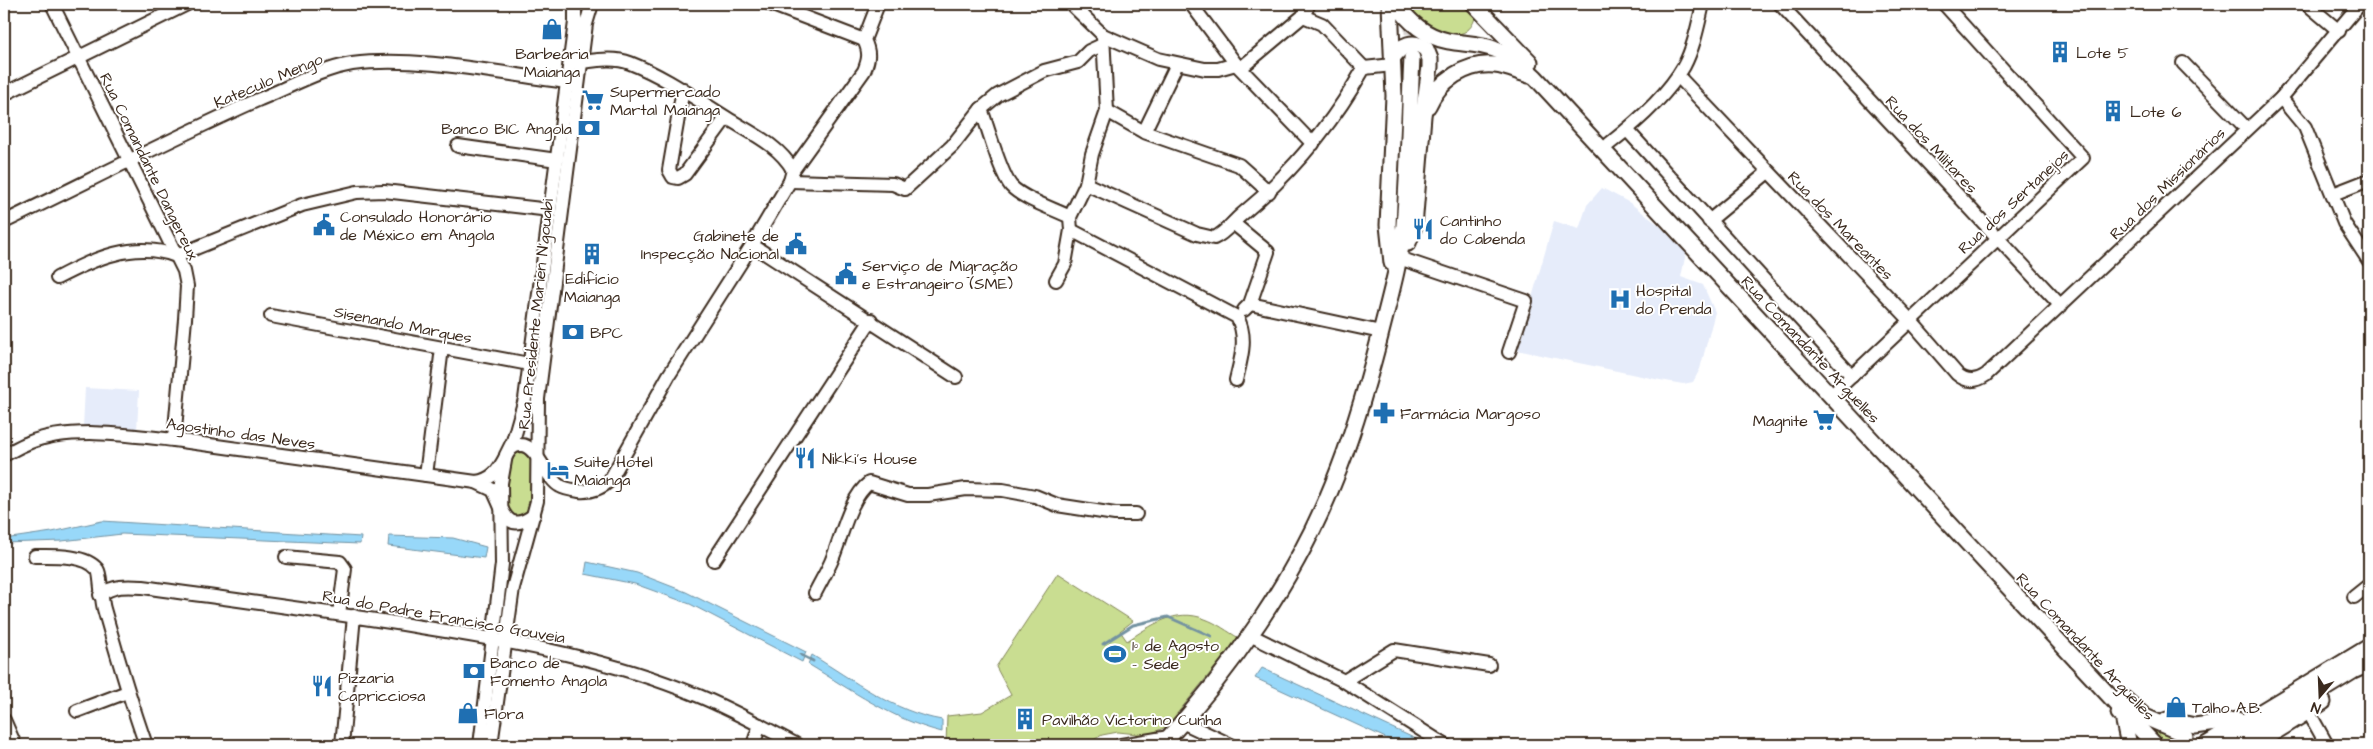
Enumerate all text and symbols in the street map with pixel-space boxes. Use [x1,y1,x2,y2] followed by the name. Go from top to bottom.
[539,16,565,42] shop icon: Barbearia Maianga
[2047,39,2073,65] building icon: Lote 5
[2076,42,2130,64] place label: Lote 5
[515,43,589,84] place label: Barbearia Maianga
[211,48,327,115] street label: Kateculo Mengo
[93,69,204,264] street label: Rua Comandante Dangereux
[610,81,720,122] place label: Supermercado Martal Maianga
[580,87,606,113] supermarket icon: Supermercado Martal Maianga
[1880,91,1982,198] street label: Rua dos Militares
[2100,98,2126,124] building icon: Lote 6
[2130,101,2182,123] place label: Lote 6
[576,115,602,141] bank icon: Banco BIC Angola
[441,118,572,141] place label: Banco BIC Angola
[2105,123,2230,245] street label: Rua dos Missionários
[1953,144,2074,259] street label: Rua dos Sertanejos
[1782,166,1898,285] street label: Rua dos Mareantes
[513,197,560,431] street label: Rua Presidente Marien N'gouabi
[340,206,494,247] place label: Consulado Honorário de México em Angola
[1440,210,1525,250] place label: Cantinho do Cabenda
[311,212,337,238] public building icon: Consulado Honorário de México em Angola
[1410,216,1436,242] restaurant icon: Cantinho do Cabenda
[641,225,779,265] place label: Gabinete de Inspecção Nacional
[783,231,809,257] public building icon: Gabinete de Inspecção Nacional
[579,241,605,267] building icon: Edifício Maianga
[862,255,1017,296] place label: Serviço de Migração e Estrangeiro (SME)
[833,261,859,287] public building icon: Serviço de Migração e Estrangeiro (SME)
[564,268,620,309] place label: Edifício Maianga
[1735,271,1885,429] street label: Rua Comandante Arguelles
[1636,280,1712,320] place label: Hospital do Prenda
[1607,286,1633,312] hospital icon: Hospital do Prenda
[332,301,474,349] street label: Sisenando Marques
[560,319,586,345] bank icon: BPC
[590,322,623,344] place label: BPC
[1371,400,1397,426] pharmacy icon: Farmácia Margoso
[1400,403,1540,426] place label: Farmácia Margoso
[1811,407,1837,433] supermarket icon: Magnite
[1753,410,1808,433] place label: Magnite
[165,413,317,456] street label: Agostinho das Neves
[792,445,818,471] restaurant icon: Nikki's House
[822,448,917,470] place label: Nikki's House
[574,451,653,492] place label: Suite Hotel Maianga
[545,457,571,483] hotel icon: Suite Hotel Maianga
[2010,568,2160,726] street label: Rua Comandante Arguelles
[321,585,567,649] street label: Rua do Padre Francisco Gouveia
[1132,635,1219,675] place label: 1º de Agosto - Sede
[1102,641,1128,667] sports icon: 1º de Agosto - Sede
[490,652,607,693] place label: Banco de Fomento Angola
[461,658,487,684] bank icon: Banco de Fomento Angola
[338,667,425,707] place label: Pizzaria Capricciosa
[2296,672,2346,722] north arrow
[309,673,335,699] restaurant icon: Pizzaria Capricciosa
[2163,694,2189,720] shop icon: Talho A.B.
[2308,696,2324,718] text: N
[2192,697,2262,719] place label: Talho A.B.
[455,700,481,726] shop icon: Flora
[484,703,524,725] place label: Flora
[1012,706,1038,732] building icon: Pavilhão Victorino Cunha
[1042,709,1221,731] place label: Pavilhão Victorino Cunha

